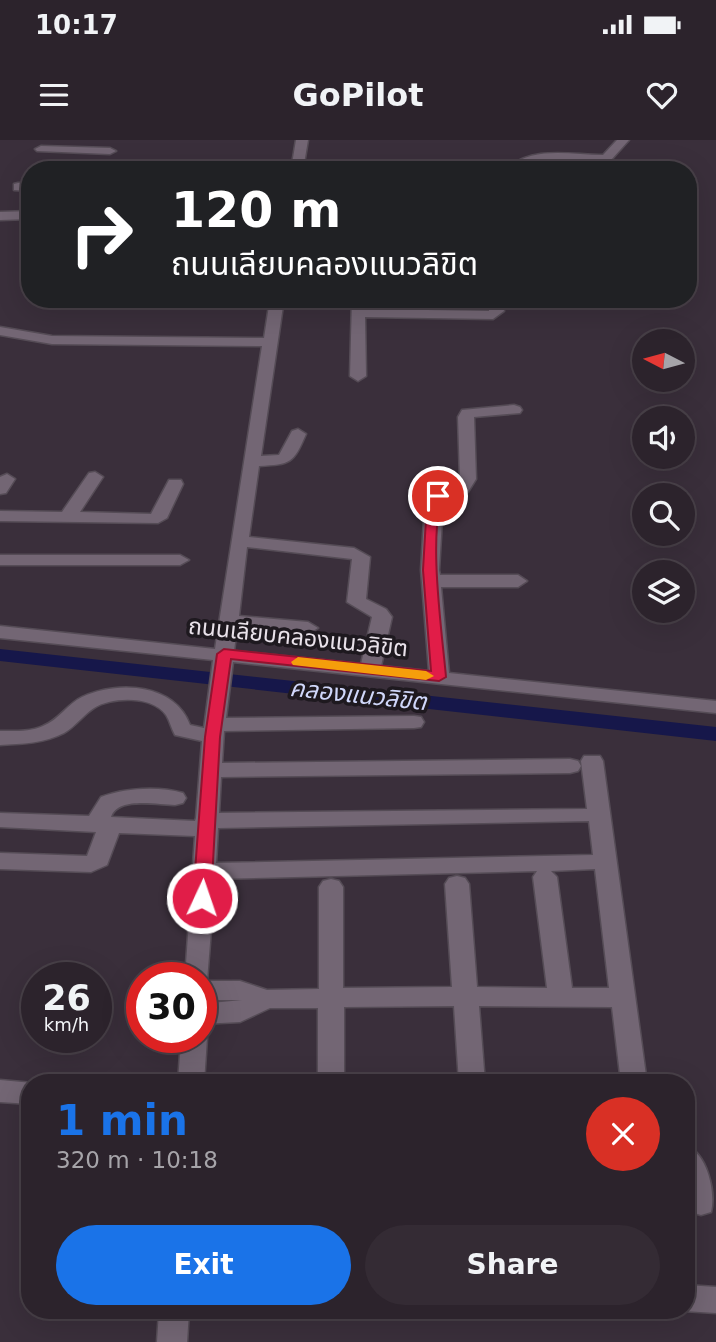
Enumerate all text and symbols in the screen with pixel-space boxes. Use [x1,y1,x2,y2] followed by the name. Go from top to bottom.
[35,10,118,40] text: 10:17
[35,76,73,114] icon: menu
[293,76,423,114] text: GoPilot
[643,76,681,114] icon: heart
[171,182,341,239] text: 120 m
[56,189,147,280] icon: right
[171,245,478,283] text: ถนนเลียบคลองแนวลิขิต
[632,329,695,392] north arrow
[632,329,695,623] map controls
[632,406,695,469] button: sound
[408,466,468,526] pin
[419,477,457,515] icon: arrive
[632,483,695,546] button: search
[632,560,695,623] button: layers
[187,613,409,661] street label: ถนนเลียบคลองแนวลิขิต
[288,674,429,716] water label: คลองแนวลิขิต
[165,861,239,935] position arrow
[126,962,217,1053] speed limit sign: 30
[42,978,91,1018] text: 26
[44,1014,89,1035] text: km/h
[56,1096,188,1145] text: 1 min
[586,1097,660,1171] button: close
[56,1147,218,1173] text: 320 m · 10:18
[56,1225,351,1305] button: Exit
[365,1225,660,1305] button: Share

